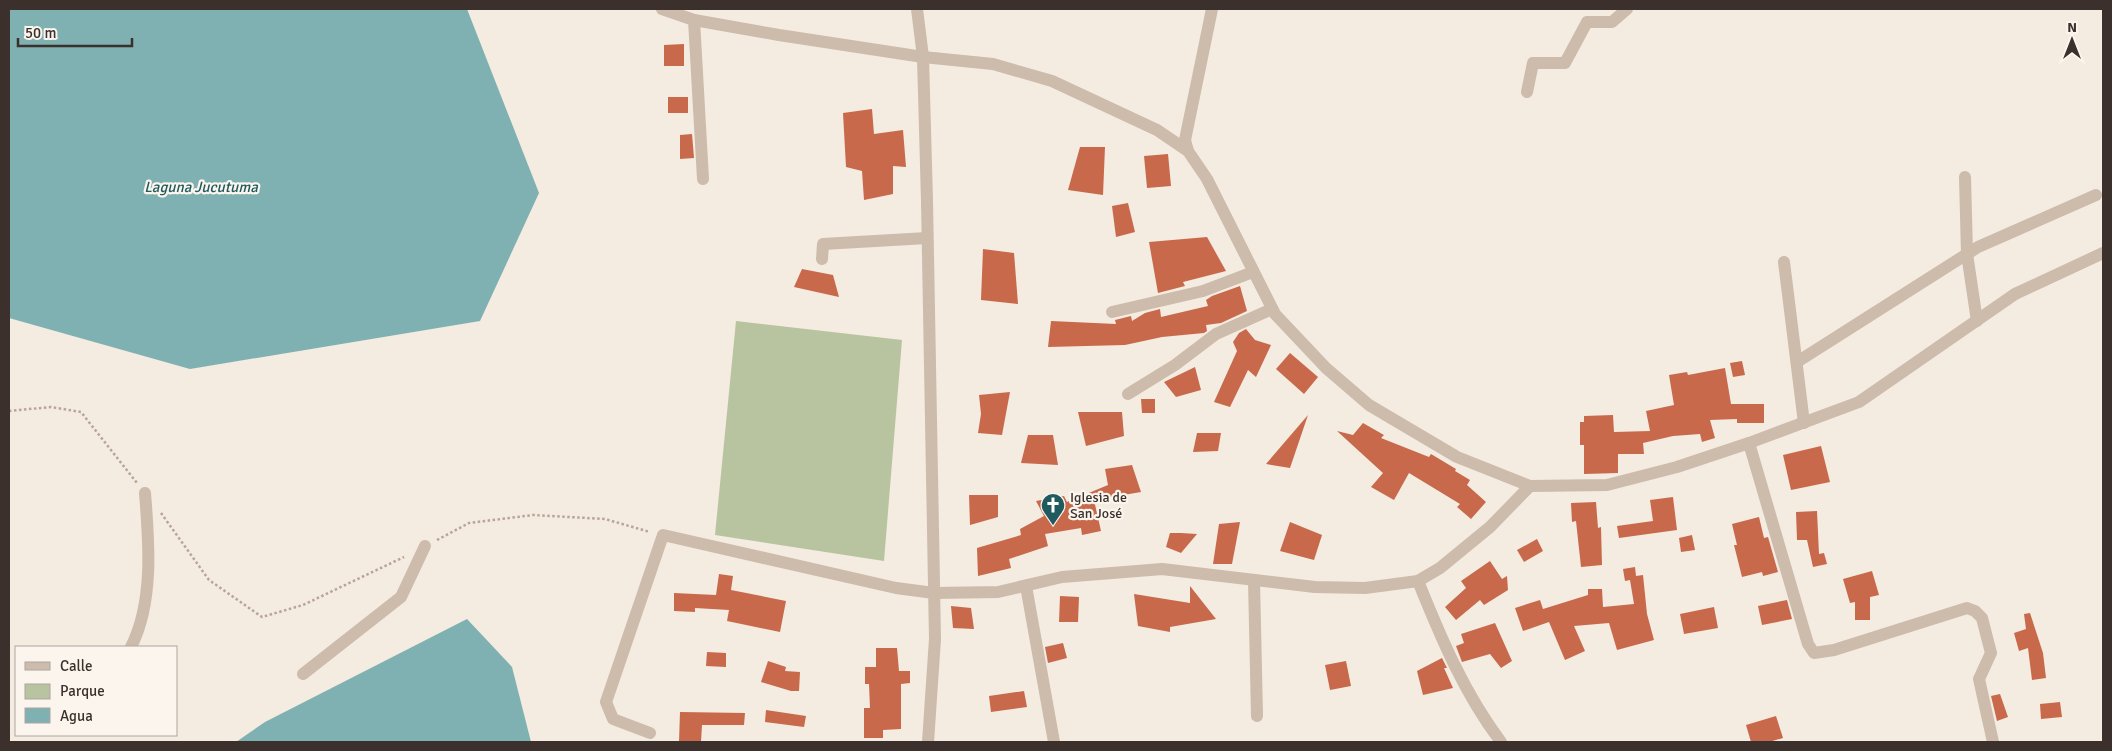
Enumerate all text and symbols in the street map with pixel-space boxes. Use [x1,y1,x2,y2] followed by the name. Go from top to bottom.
[18,15,131,47] scale bar
[2047,15,2097,65] north arrow
[2067,19,2077,36] text: N
[25,24,56,42] text: 50 m
[144,178,258,196] water label: Laguna Jucutuma
[1070,489,1127,522] place label: Iglesia de San José
[1040,492,1066,526] church icon: Iglesia de San José
[15,646,178,736] legend
[60,657,93,675] text: Calle
[60,682,105,700] text: Parque
[60,707,93,725] text: Agua

